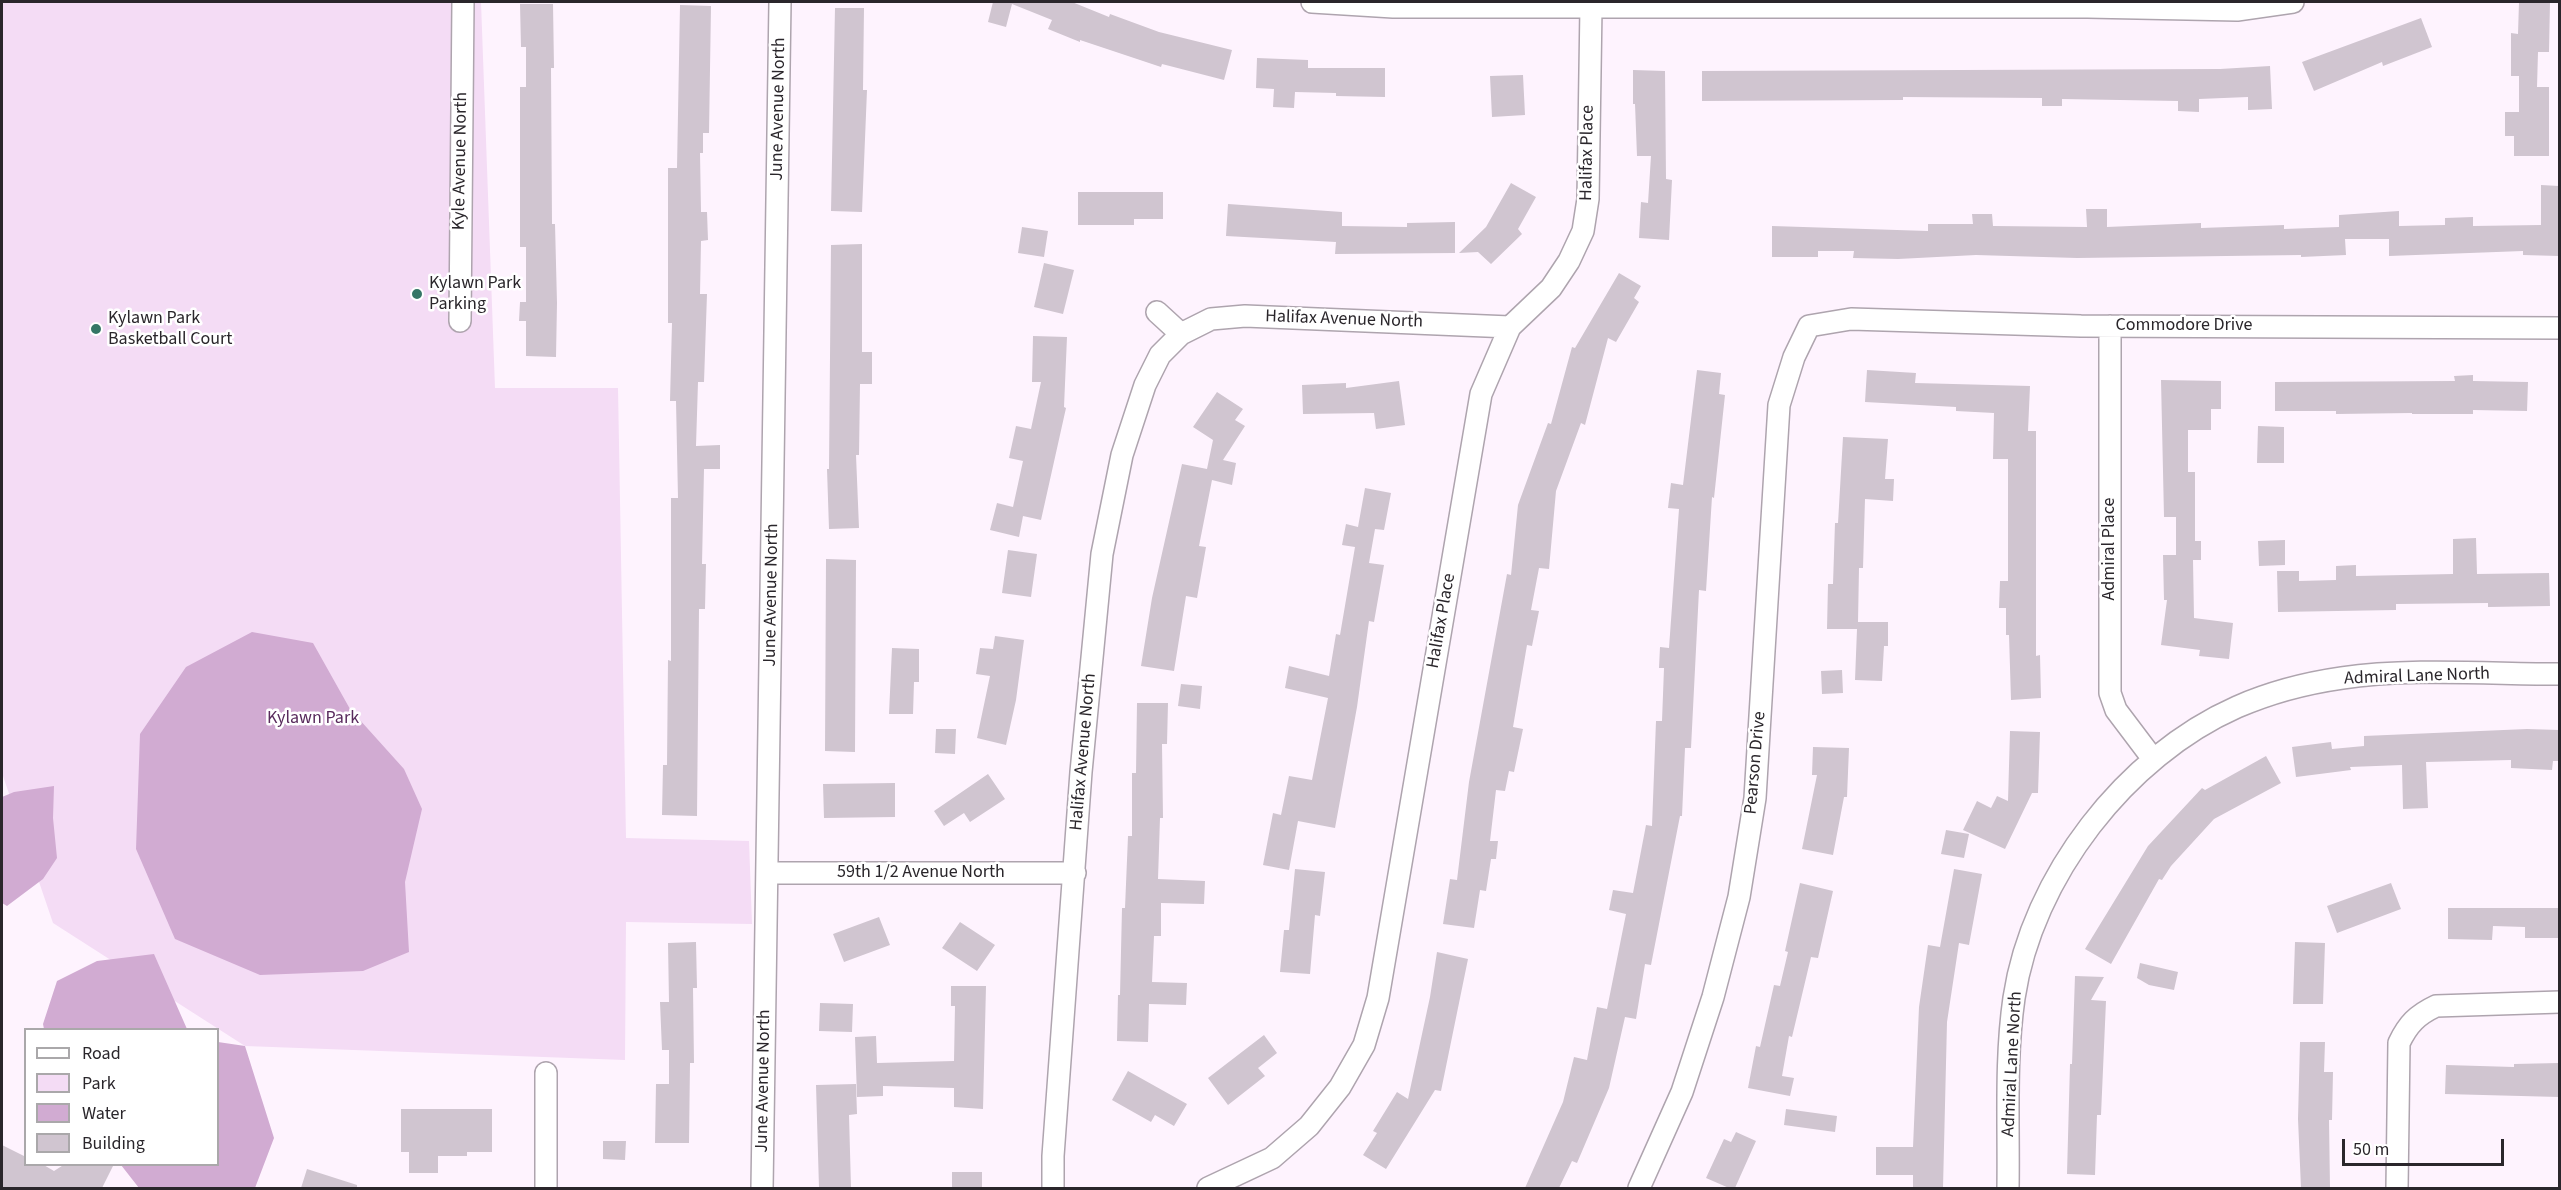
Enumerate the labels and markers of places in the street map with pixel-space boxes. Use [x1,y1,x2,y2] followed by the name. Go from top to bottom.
[429,273,521,316] place label: Kylawn Park Parking
[410,287,424,301] marker: Kylawn Park Parking
[108,308,232,350] place label: Kylawn Park Basketball Court
[89,322,103,336] marker: Kylawn Park Basketball Court

